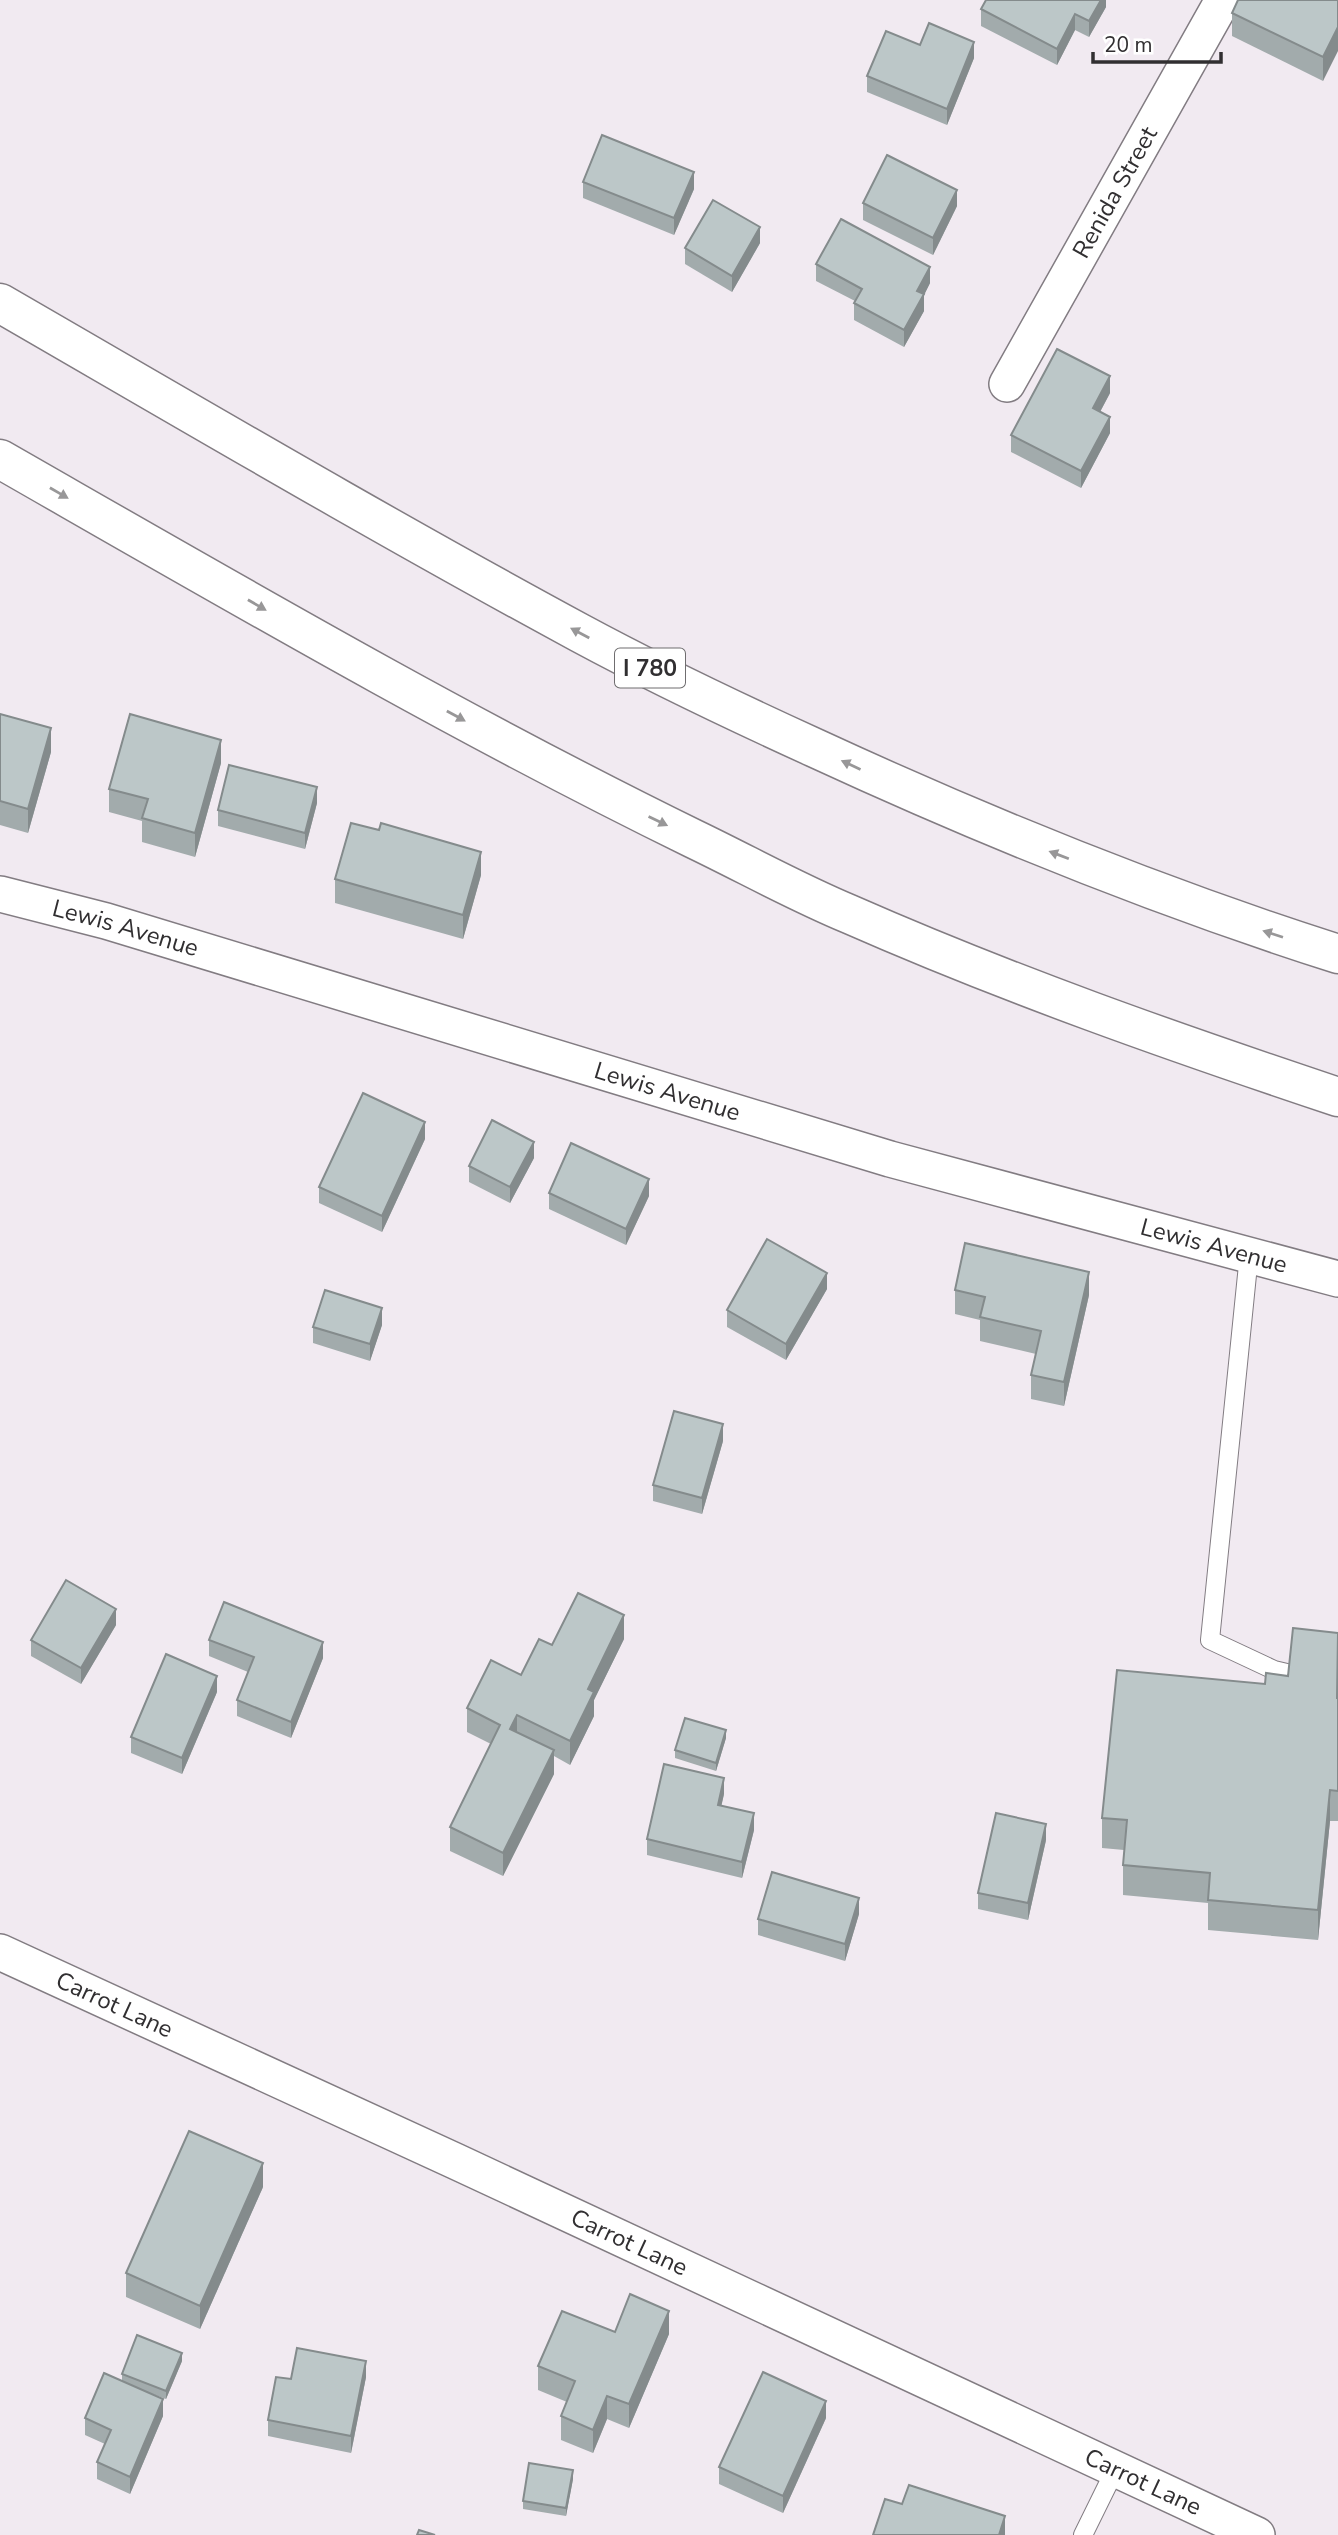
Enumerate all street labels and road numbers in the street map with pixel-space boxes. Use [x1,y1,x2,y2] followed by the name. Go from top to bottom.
[1065,120,1165,264] street label: Renida Street
[615,648,685,688] road number: I 780
[49,892,203,964] street label: Lewis Avenue
[591,1054,744,1129] street label: Lewis Avenue
[1137,1211,1291,1281] street label: Lewis Avenue
[51,1964,178,2045] street label: Carrot Lane
[566,2201,693,2283] street label: Carrot Lane
[1079,2441,1207,2523] street label: Carrot Lane

